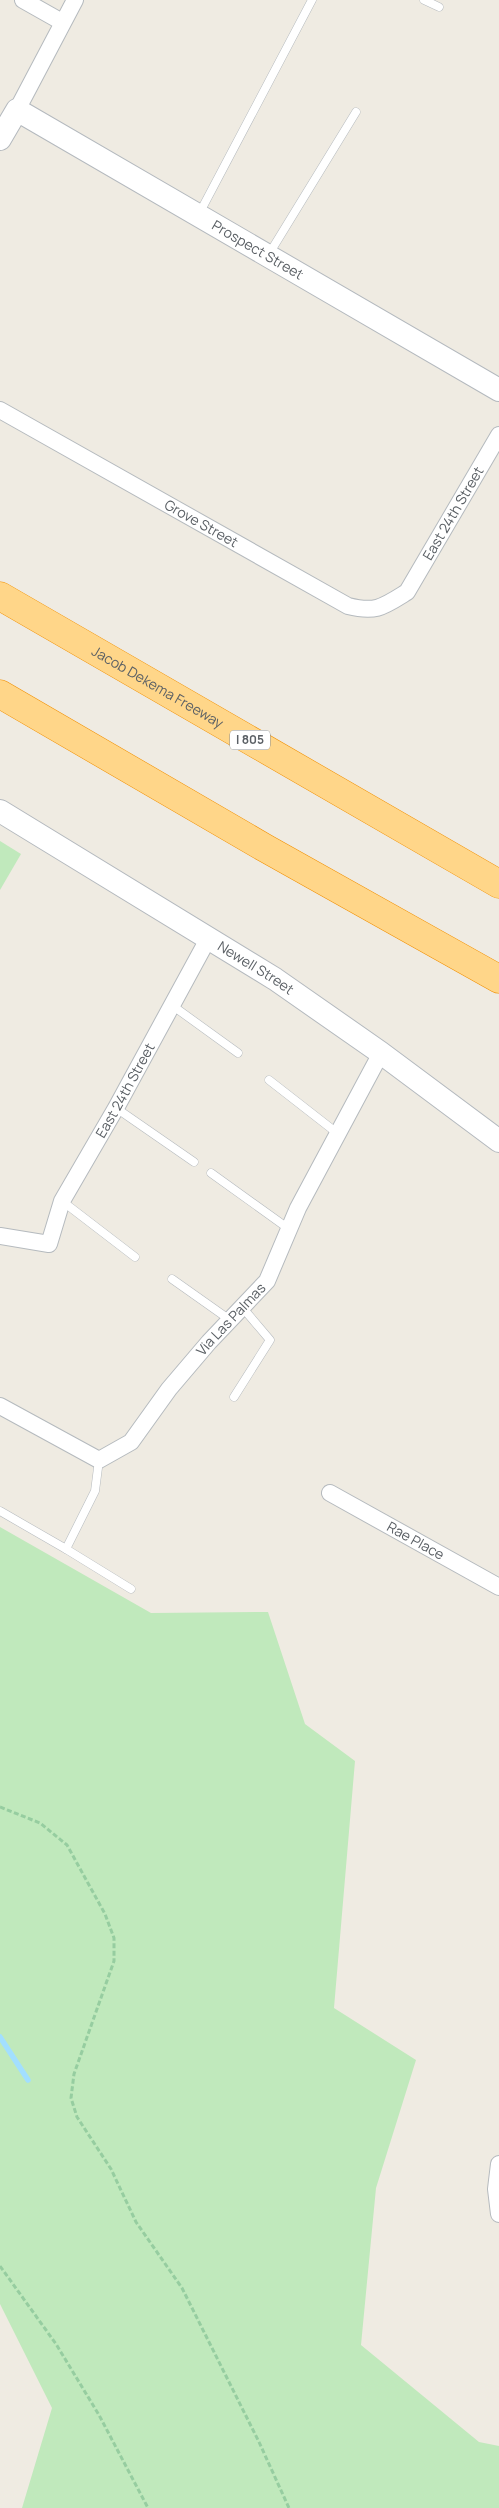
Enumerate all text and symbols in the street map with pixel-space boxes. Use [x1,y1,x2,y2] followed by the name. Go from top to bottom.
[209,215,308,284] street label: Prospect Street
[418,462,488,563] street label: East 24th Street
[161,495,242,551] street label: Grove Street
[89,641,228,732] street label: Jacob Dekema Freeway
[230,730,270,750] road number: I 805
[214,936,298,999] street label: Newell Street
[91,1039,159,1141] street label: East 24th Street
[192,1278,269,1359] street label: Via Las Palmas
[384,1517,448,1564] street label: Rae Place

